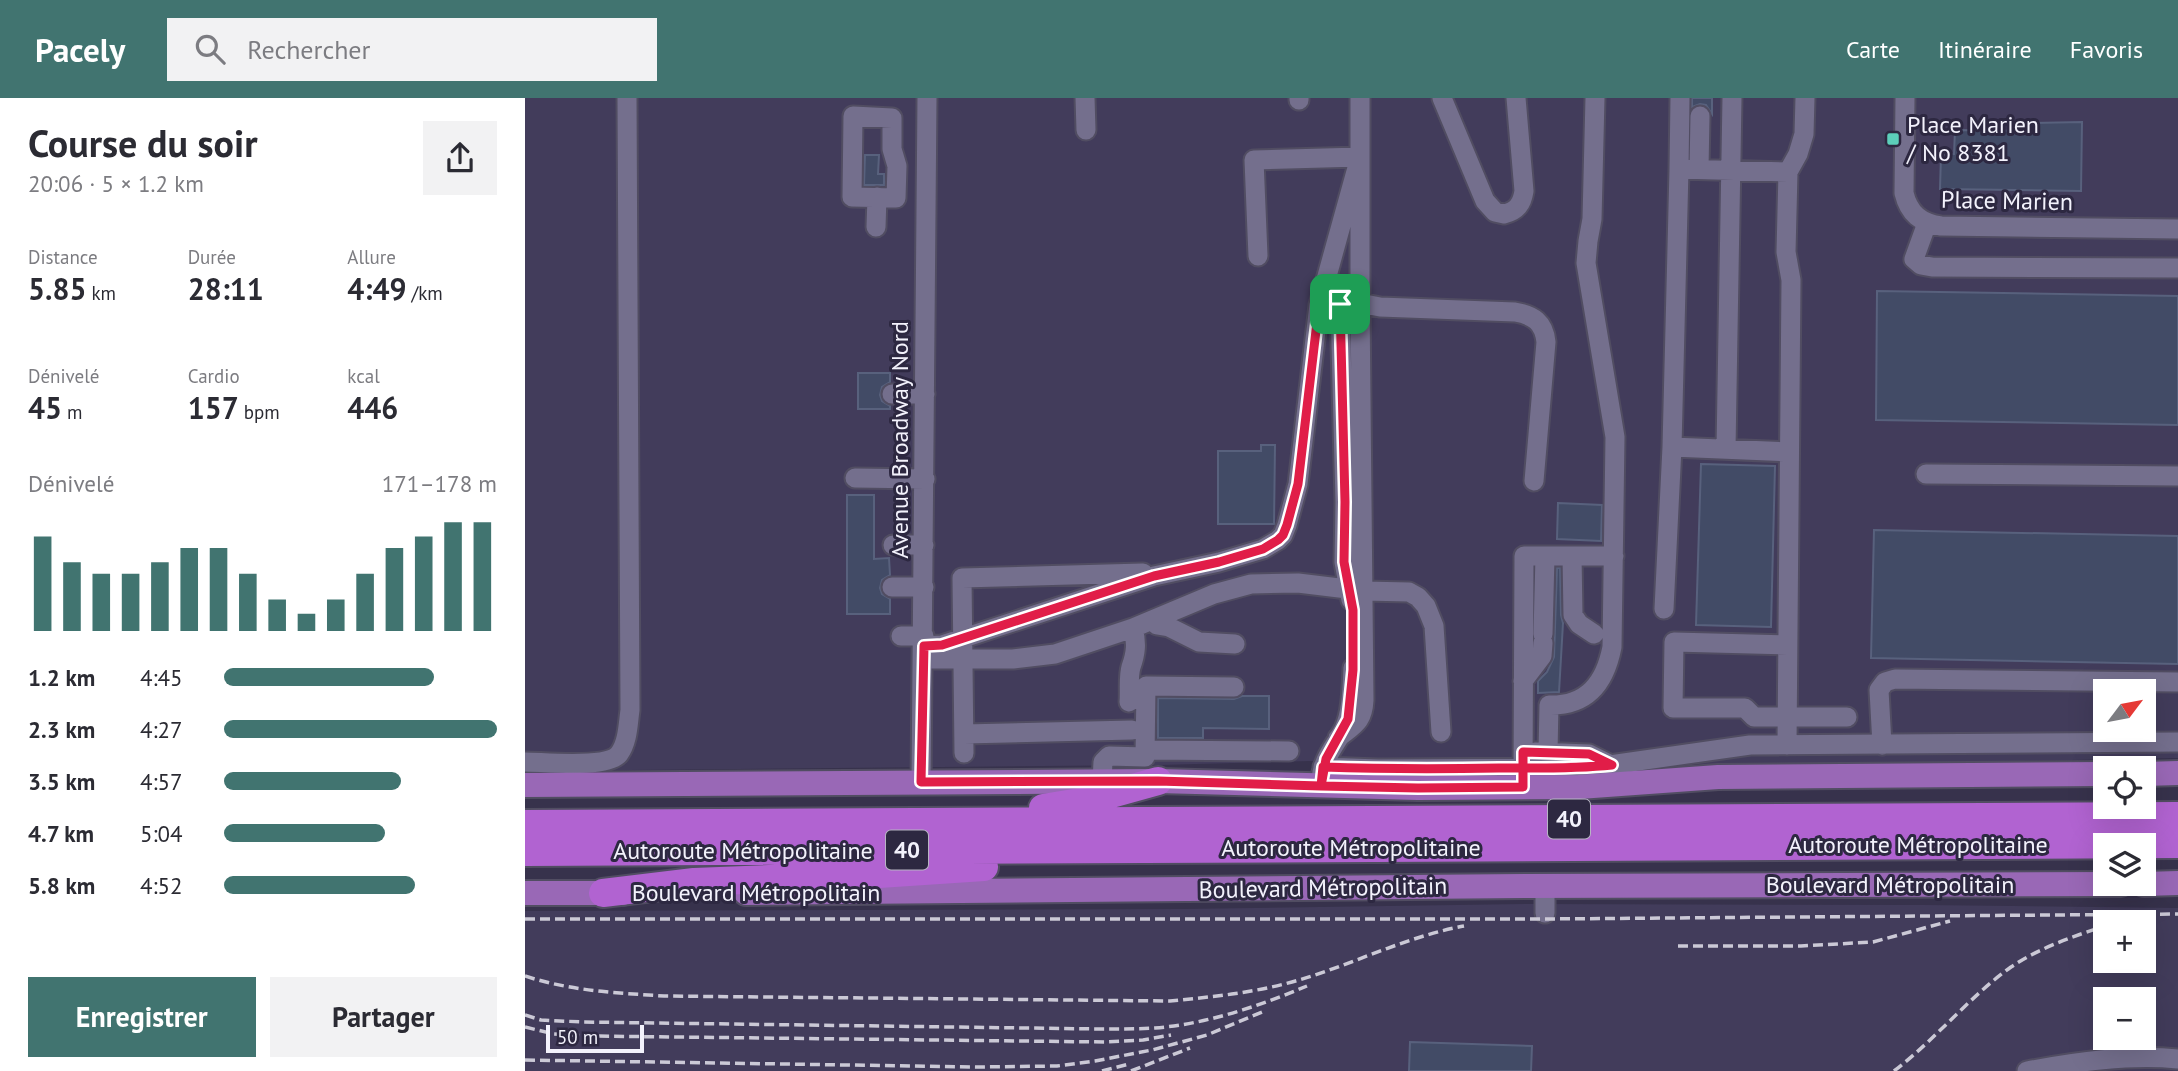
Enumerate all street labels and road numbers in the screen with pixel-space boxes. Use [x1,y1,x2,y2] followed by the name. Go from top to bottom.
[1941,184,2073,217] street label: Place Marien
[884,321,915,559] street label: Avenue Broadway Nord
[1548,800,1590,838] road number: 40
[1788,829,2048,860] street label: Autoroute Métropolitaine
[886,830,928,870] road number: 40
[1221,832,1481,863] street label: Autoroute Métropolitaine
[613,835,873,866] street label: Autoroute Métropolitaine
[1766,869,2014,900] street label: Boulevard Métropolitain
[1198,870,1448,905] street label: Boulevard Métropolitain
[632,877,880,908] street label: Boulevard Métropolitain

